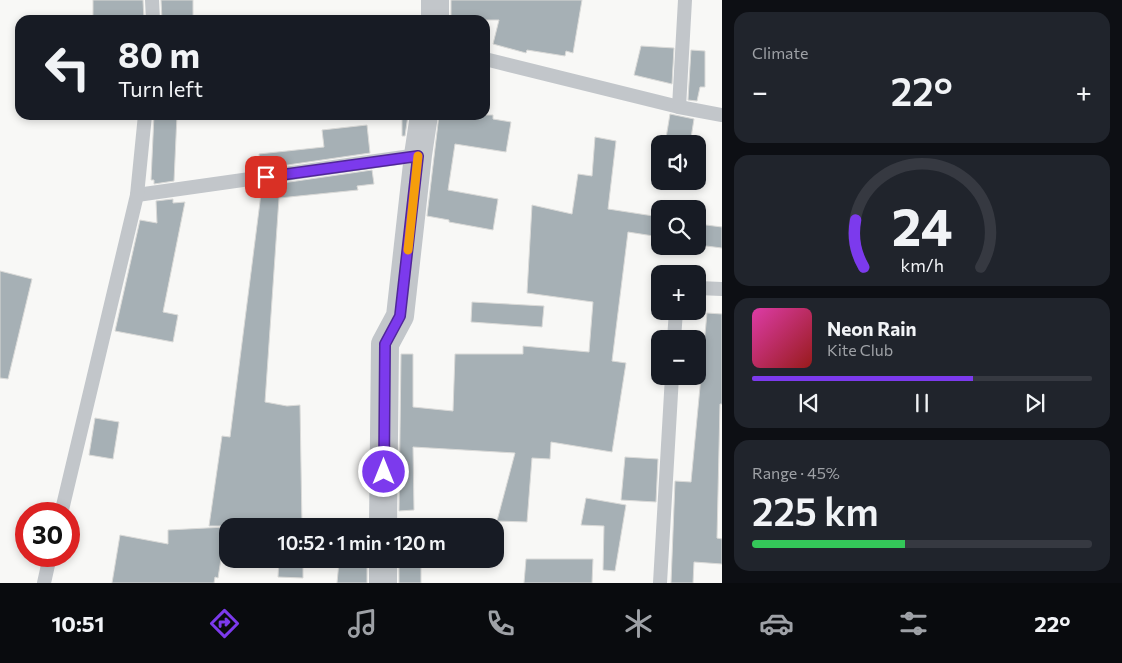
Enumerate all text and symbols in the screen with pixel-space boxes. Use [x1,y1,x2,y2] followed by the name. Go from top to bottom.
[118,32,200,75] text: 80 m
[35,35,100,100] icon: left
[752,43,808,62] text: Climate
[891,67,953,114] text: 22°
[752,74,768,108] text: −
[1076,74,1092,108] text: +
[118,75,203,102] text: Turn left
[651,135,706,385] map controls
[651,135,706,190] button: sound
[245,156,287,198] pin
[252,163,280,191] icon: arrive
[892,193,952,257] text: 24
[651,200,706,255] button: search
[900,254,944,276] text: km/h
[651,265,706,320] button: +
[827,317,917,340] text: Neon Rain
[651,330,706,385] button: −
[827,340,893,359] text: Kite Club
[795,389,823,417] icon: previous
[908,389,936,417] icon: pause
[1021,389,1049,417] icon: next
[357,445,409,497] position arrow
[752,463,840,482] text: Range · 45%
[752,487,879,534] text: 225 km
[15,502,80,567] speed limit sign: 30
[277,531,446,554] text: 10:52 · 1 min · 120 m
[207,606,242,641] icon: directions
[345,606,380,641] icon: music
[483,606,518,641] icon: phone
[621,606,656,641] icon: climate
[759,606,794,641] icon: car
[896,606,931,641] icon: filters
[51,610,105,637] text: 10:51
[1034,610,1071,637] text: 22°

